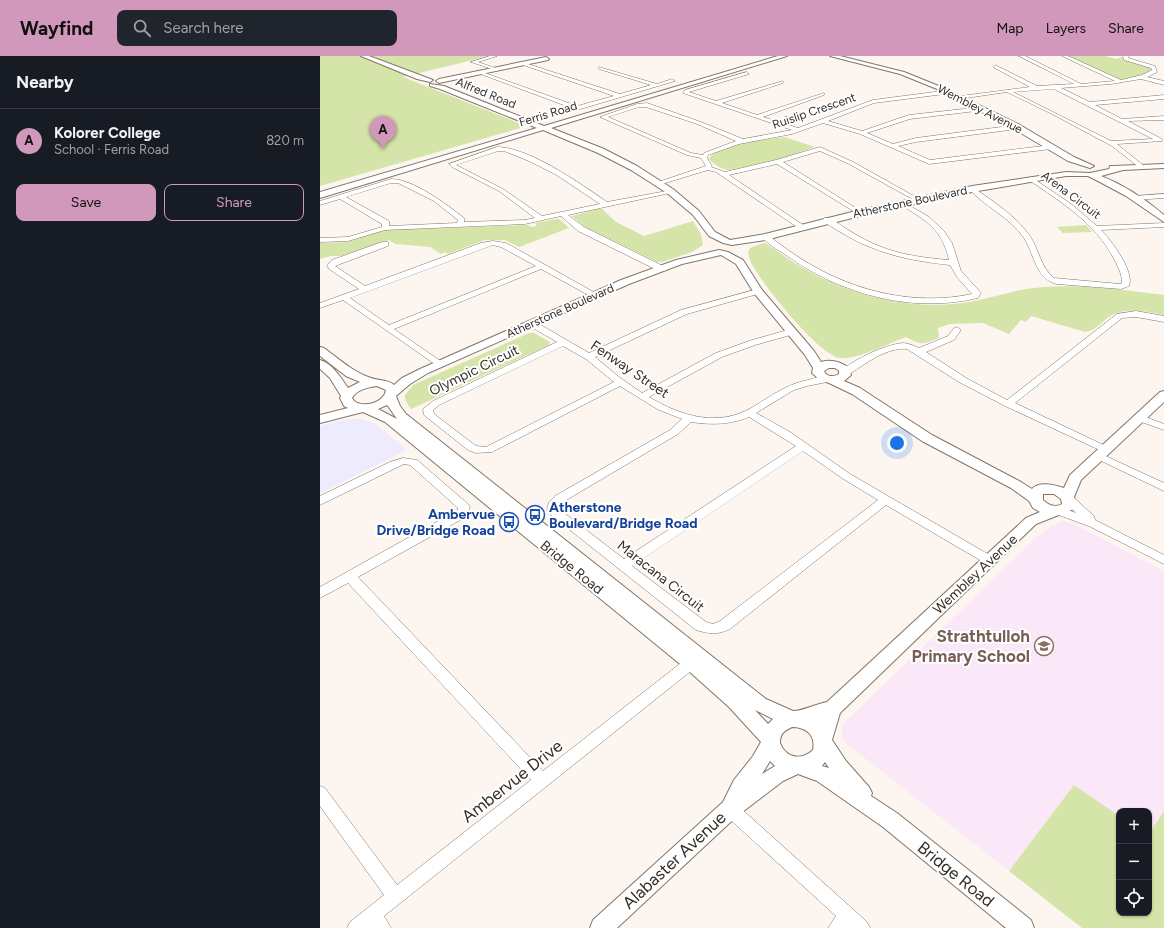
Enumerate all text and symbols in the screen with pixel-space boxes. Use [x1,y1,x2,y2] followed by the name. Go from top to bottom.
[117,10,397,46] search box
[20,17,93,40] text: Wayfind
[131,17,153,39] icon: search
[163,19,243,37] text: Search here
[996,20,1024,37] text: Map
[1046,20,1086,37] text: Layers
[1108,20,1144,37] text: Share
[16,72,74,92] text: Nearby
[454,75,518,111] street label: Alfred Road
[935,81,1025,137] street label: Wembley Avenue
[770,90,858,132] street label: Ruislip Crescent
[517,99,579,129] street label: Ferris Road
[370,116,396,149] pin: A
[54,124,161,142] text: Kolorer College
[24,133,34,148] text: A
[266,133,304,148] text: 820 m
[54,142,169,157] text: School · Ferris Road
[1039,168,1104,222] street label: Arena Circuit
[852,183,968,221] street label: Atherstone Boulevard
[16,184,156,221] button: Save
[164,184,304,221] button: Share
[504,281,616,341] street label: Atherstone Boulevard
[587,337,672,402] street label: Fenway Street
[427,341,522,400] street label: Olympic Circuit
[887,433,907,453] your location
[549,499,698,532] place label: Atherstone Boulevard/Bridge Road
[524,504,546,526] bus stop icon: Atherstone Boulevard/Bridge Road
[377,506,495,539] place label: Ambervue Drive/Bridge Road
[498,511,520,533] bus stop icon: Ambervue Drive/Bridge Road
[930,531,1021,618] street label: Wembley Avenue
[537,537,607,598] street label: Bridge Road
[614,537,708,616] street label: Maracana Circuit
[911,626,1030,666] place label: Strathtulloh Primary School
[1033,635,1055,657] school or university icon: Strathtulloh Primary School
[458,736,566,826] street label: Ambervue Drive
[618,807,730,913] street label: Alabaster Avenue
[1116,808,1152,916] map controls
[1116,808,1152,844] button: +
[914,837,998,911] street label: Bridge Road
[1116,844,1152,880] button: −
[1116,880,1152,916] button: locate

